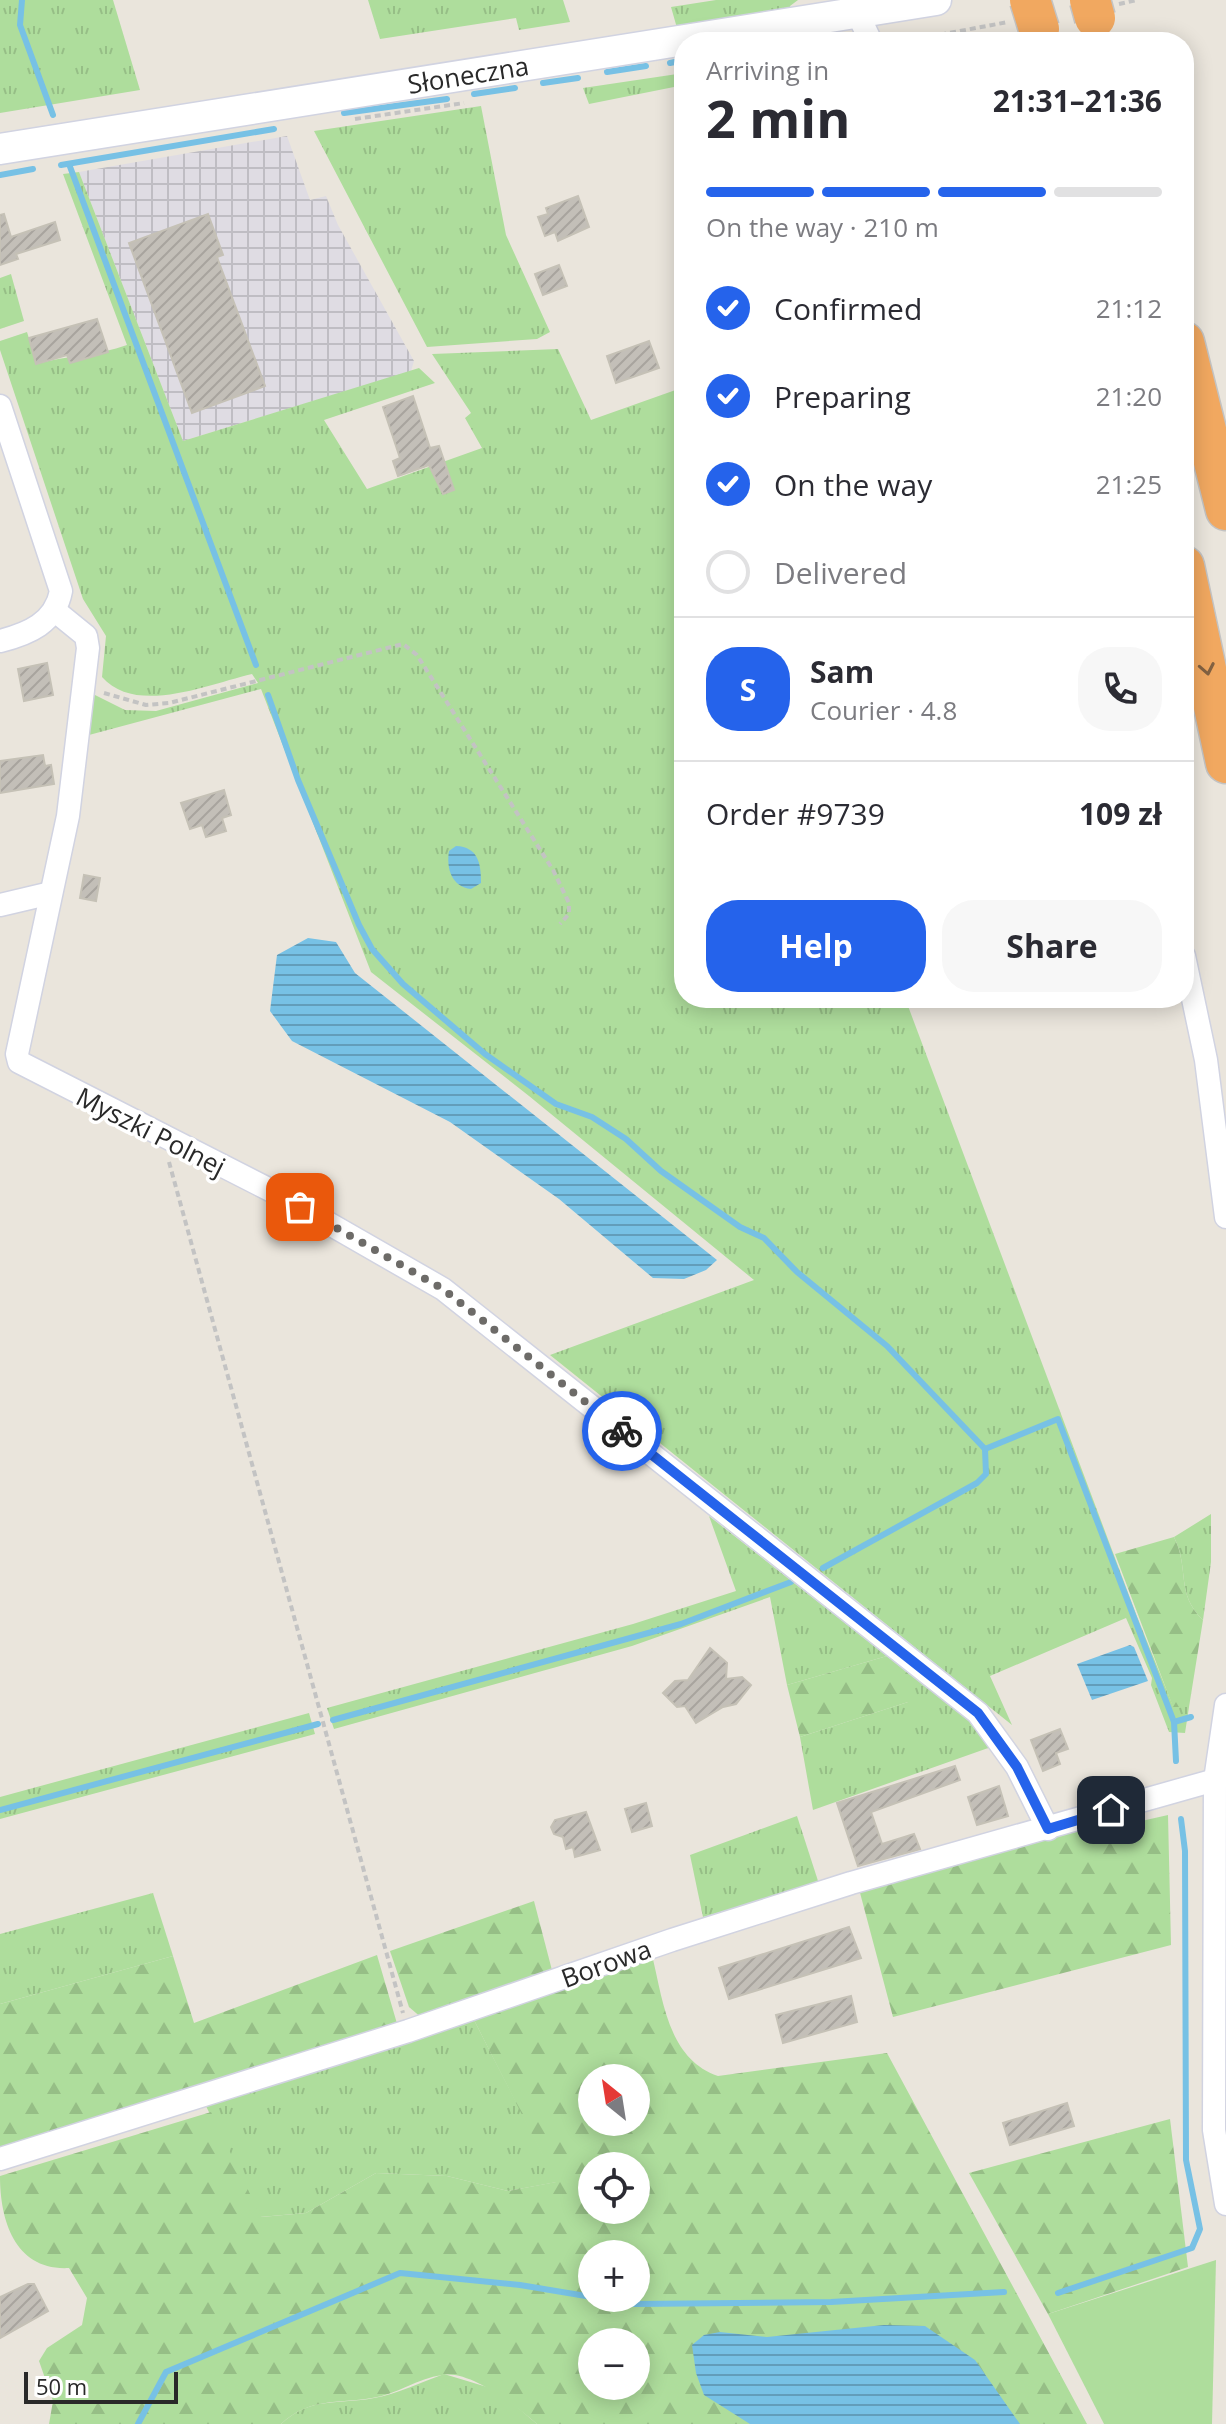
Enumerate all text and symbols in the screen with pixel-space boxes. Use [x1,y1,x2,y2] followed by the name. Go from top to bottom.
[405,47,531,102] street label: Słoneczna
[706,52,829,88] text: Arriving in
[993,80,1162,121] text: 21:31–21:36
[706,82,850,153] text: 2 min
[706,209,939,245] text: On the way · 210 m
[706,286,750,330] icon: check
[774,288,922,329] text: Confirmed
[1096,290,1162,326] text: 21:12
[706,374,750,418] icon: check
[774,376,911,417] text: Preparing
[1096,378,1162,414] text: 21:20
[706,462,750,506] icon: check
[774,464,932,505] text: On the way
[1096,466,1162,502] text: 21:25
[774,552,907,593] text: Delivered
[1078,647,1162,731] button: phone
[810,651,874,692] text: Sam
[1198,663,1215,676] one-way arrow
[740,669,756,710] text: S
[810,692,957,728] text: Courier · 4.8
[706,793,885,834] text: Order #9739
[1079,793,1162,834] text: 109 zł
[706,900,926,992] button: Help
[942,900,1162,992] button: Share
[70,1078,232,1184] street label: Myszki Polnej
[266,1173,334,1241] pin
[278,1185,322,1229] icon: bag
[582,1391,662,1471] courier
[600,1409,644,1453] icon: bike
[1077,1776,1145,1844] pin
[1089,1788,1133,1832] icon: home
[556,1930,656,1996] street label: Borowa
[578,2064,650,2136] north arrow
[578,2064,650,2400] map controls
[578,2152,650,2224] button: locate
[578,2240,650,2312] button: +
[578,2328,650,2400] button: −
[24,2368,178,2404] scale bar
[36,2371,87,2401] text: 50 m

